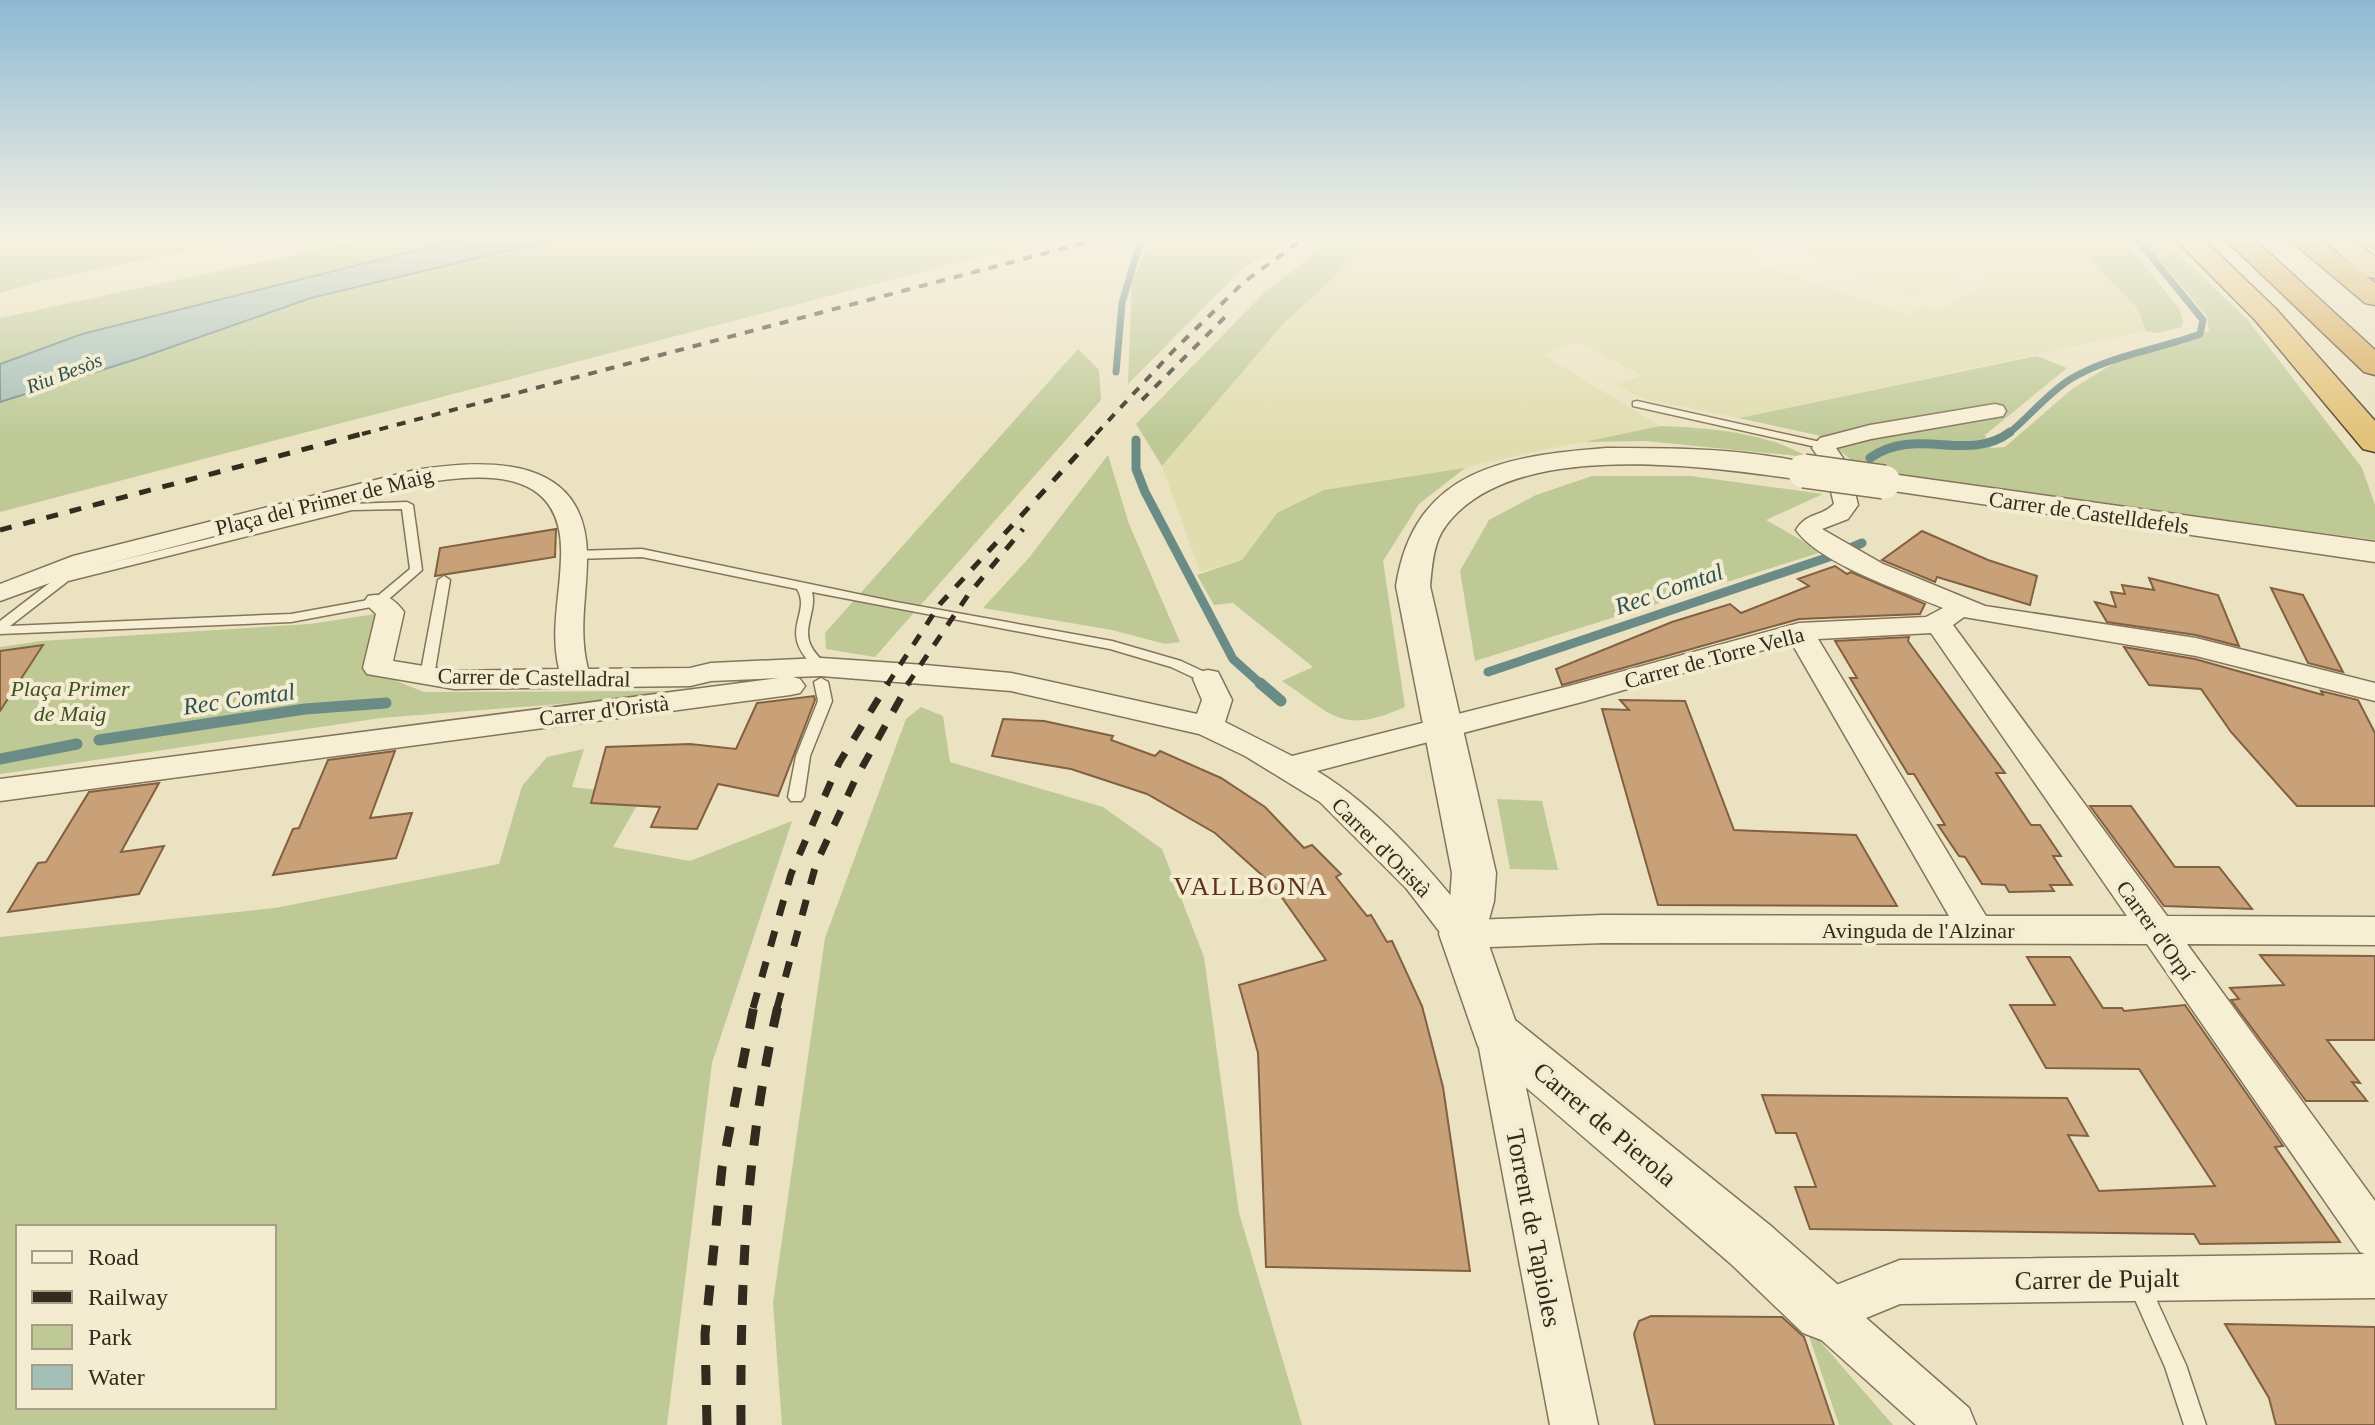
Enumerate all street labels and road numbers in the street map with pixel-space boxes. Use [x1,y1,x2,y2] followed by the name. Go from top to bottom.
[213,462,436,541] street label: Plaça del Primer de Maig
[1987,486,2190,539] street label: Carrer de Castelldefels
[1621,621,1807,694] street label: Carrer de Torre Vella
[437,663,631,692] street label: Carrer de Castelladral
[538,690,671,731] street label: Carrer d'Oristà
[1327,792,1437,902] street label: Carrer d'Oristà
[2111,876,2200,985] street label: Carrer d'Orpí
[1822,918,2015,943] street label: Avinguda de l'Alzinar
[1527,1056,1682,1193] street label: Carrer de Pierola
[1500,1127,1567,1329] street label: Torrent de Tapioles
[2014,1264,2180,1295] street label: Carrer de Pujalt

